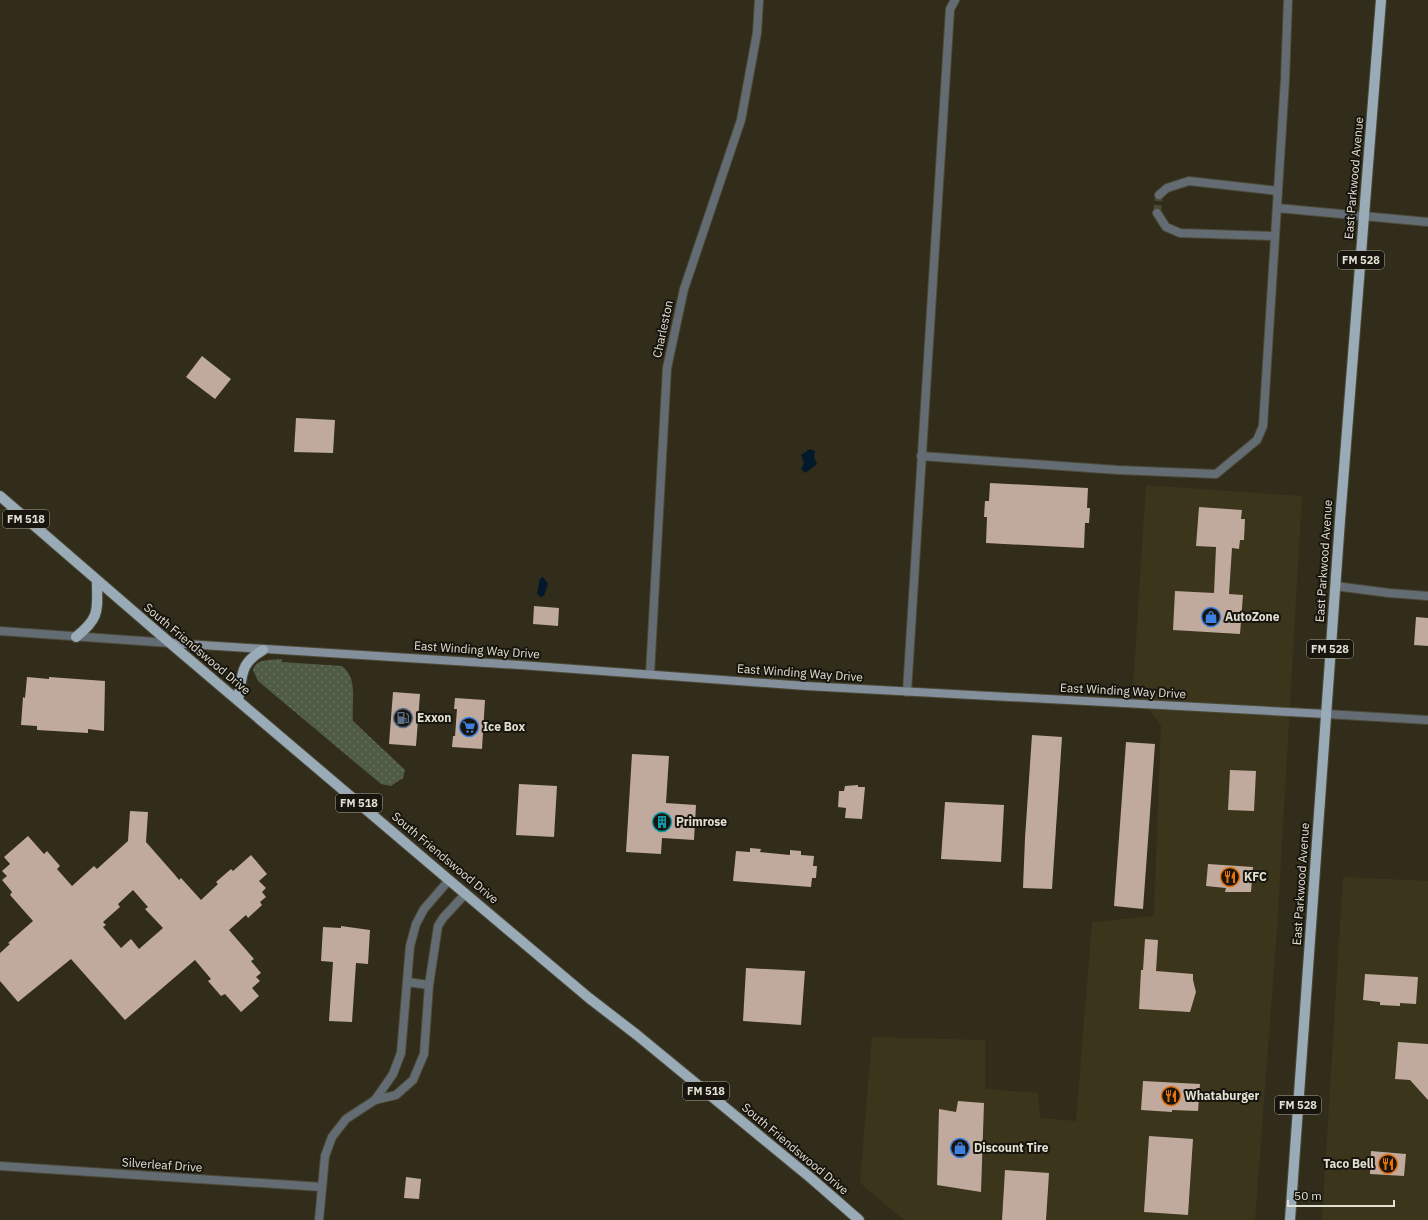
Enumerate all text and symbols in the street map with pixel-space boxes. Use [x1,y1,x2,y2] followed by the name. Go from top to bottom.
[1341,116,1366,240] street label: East Parkwood Avenue
[1338,251,1384,269] road number: FM 528
[649,299,676,359] street label: Charleston
[1312,499,1335,623] street label: East Parkwood Avenue
[3,510,49,528] road number: FM 518
[141,600,254,698] street label: South Friendswood Drive
[1200,606,1222,628] shop icon: AutoZone
[1225,609,1280,624] place label: AutoZone
[414,638,541,661] street label: East Winding Way Drive
[1307,640,1353,658] road number: FM 528
[737,661,864,684] street label: East Winding Way Drive
[1060,680,1187,701] street label: East Winding Way Drive
[392,707,414,729] fuel station icon: Exxon
[417,710,451,725] place label: Exxon
[458,716,480,738] supermarket icon: Ice Box
[483,719,525,734] place label: Ice Box
[336,794,382,812] road number: FM 518
[389,809,502,907] street label: South Friendswood Drive
[651,811,673,833] building icon: Primrose
[676,814,727,829] place label: Primrose
[1289,822,1312,946] street label: East Parkwood Avenue
[1219,866,1241,888] restaurant icon: KFC
[1244,869,1267,884] place label: KFC
[683,1082,729,1100] road number: FM 518
[1160,1085,1182,1107] restaurant icon: Whataburger
[1185,1088,1259,1103] place label: Whataburger
[1275,1096,1321,1114] road number: FM 528
[739,1100,852,1198] street label: South Friendswood Drive
[949,1137,971,1159] shop icon: Discount Tire
[974,1140,1049,1155] place label: Discount Tire
[1377,1153,1399,1175] restaurant icon: Taco Bell
[121,1154,203,1175] street label: Silverleaf Drive
[1323,1156,1374,1171] place label: Taco Bell
[1288,1182,1394,1208] scale bar
[1294,1188,1322,1203] text: 50 m

